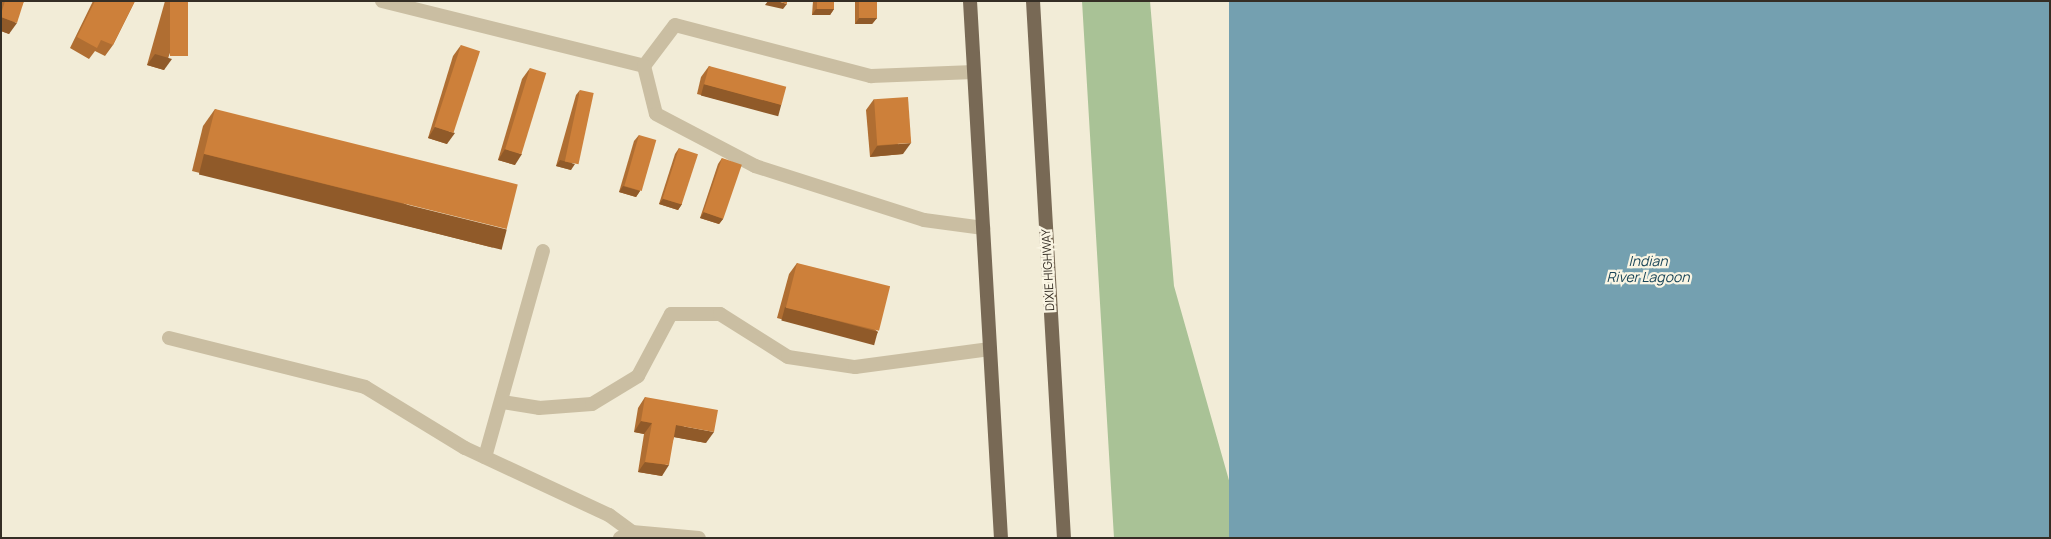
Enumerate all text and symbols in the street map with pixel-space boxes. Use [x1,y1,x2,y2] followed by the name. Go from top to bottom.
[1039,229,1057,311] street label: DIXIE HIGHWAY
[1606,253,1690,286] water label: Indian River Lagoon

